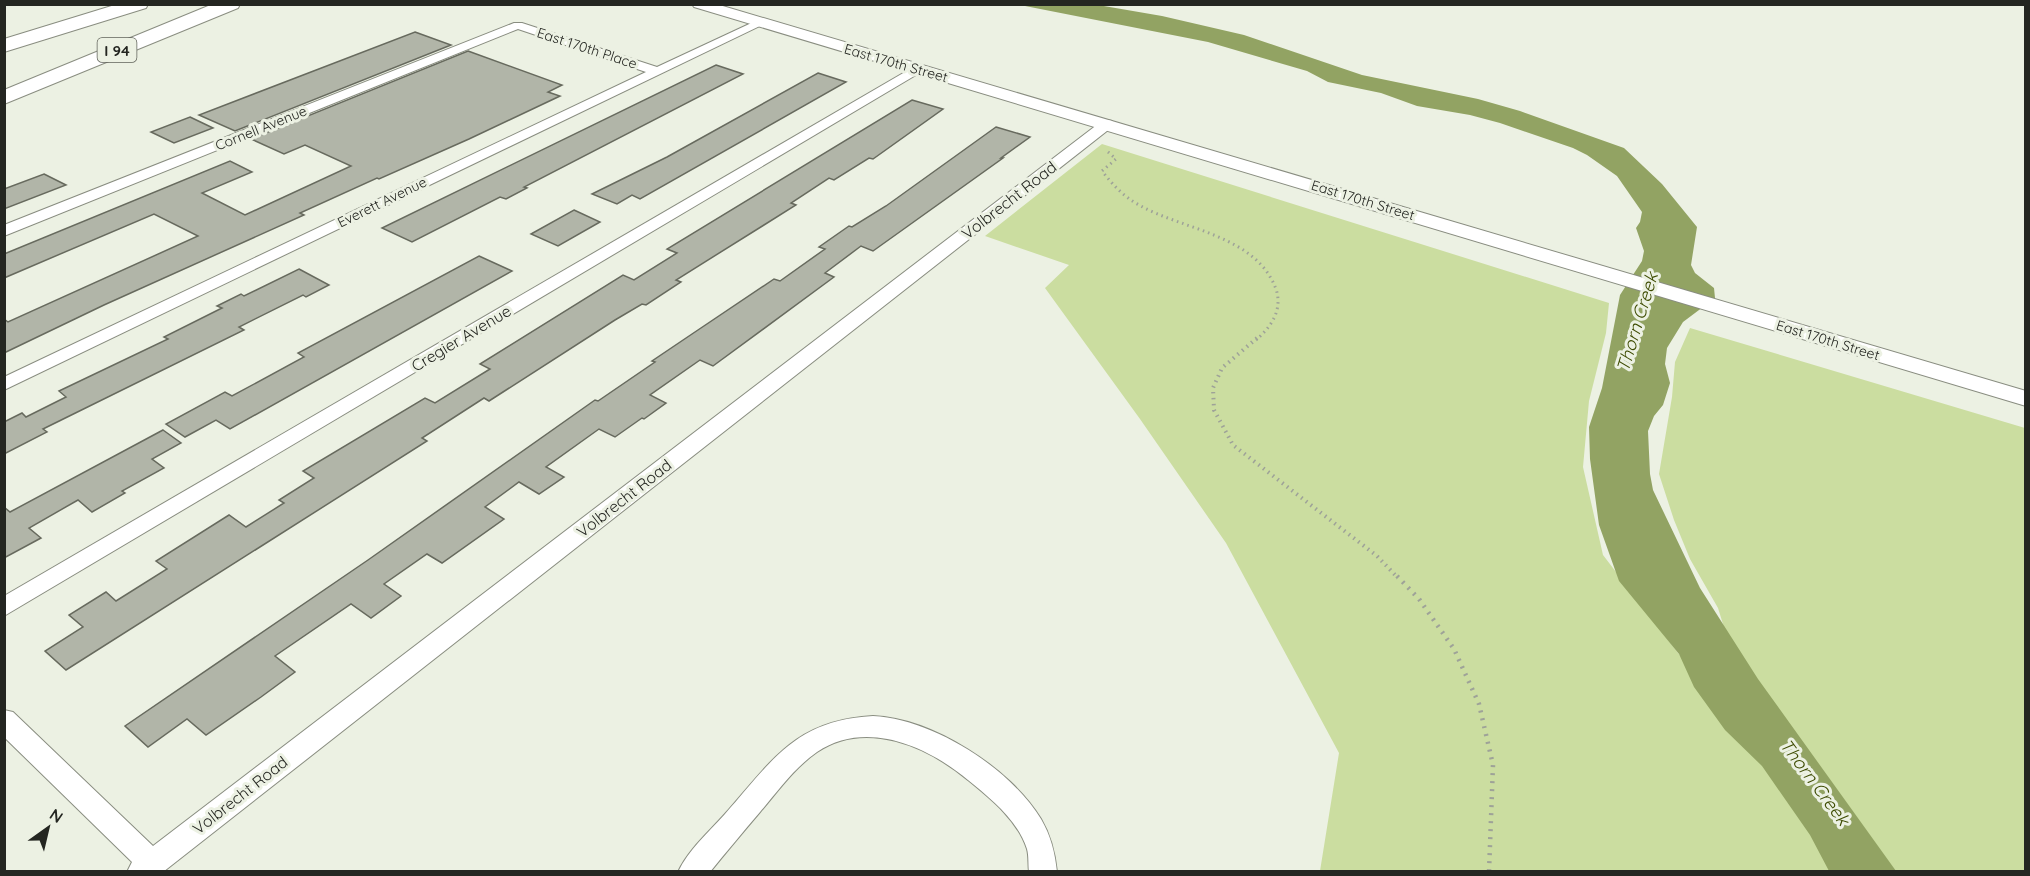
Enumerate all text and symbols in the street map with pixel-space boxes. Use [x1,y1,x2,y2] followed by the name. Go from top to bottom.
[535,23,639,73] street label: East 170th Place
[98,38,136,62] road number: I 94
[842,40,950,86] street label: East 170th Street
[213,101,309,155] street label: Cornell Avenue
[958,157,1060,243] street label: Volbrecht Road
[334,173,430,231] street label: Everett Avenue
[1309,176,1417,224] street label: East 170th Street
[1611,268,1663,374] water label: Thorn Creek
[407,300,515,376] street label: Cregier Avenue
[1774,316,1882,364] street label: East 170th Street
[573,455,675,541] street label: Volbrecht Road
[1775,734,1856,831] water label: Thorn Creek
[189,752,291,838] street label: Volbrecht Road
[18,798,78,858] north arrow
[46,804,67,827] text: N

